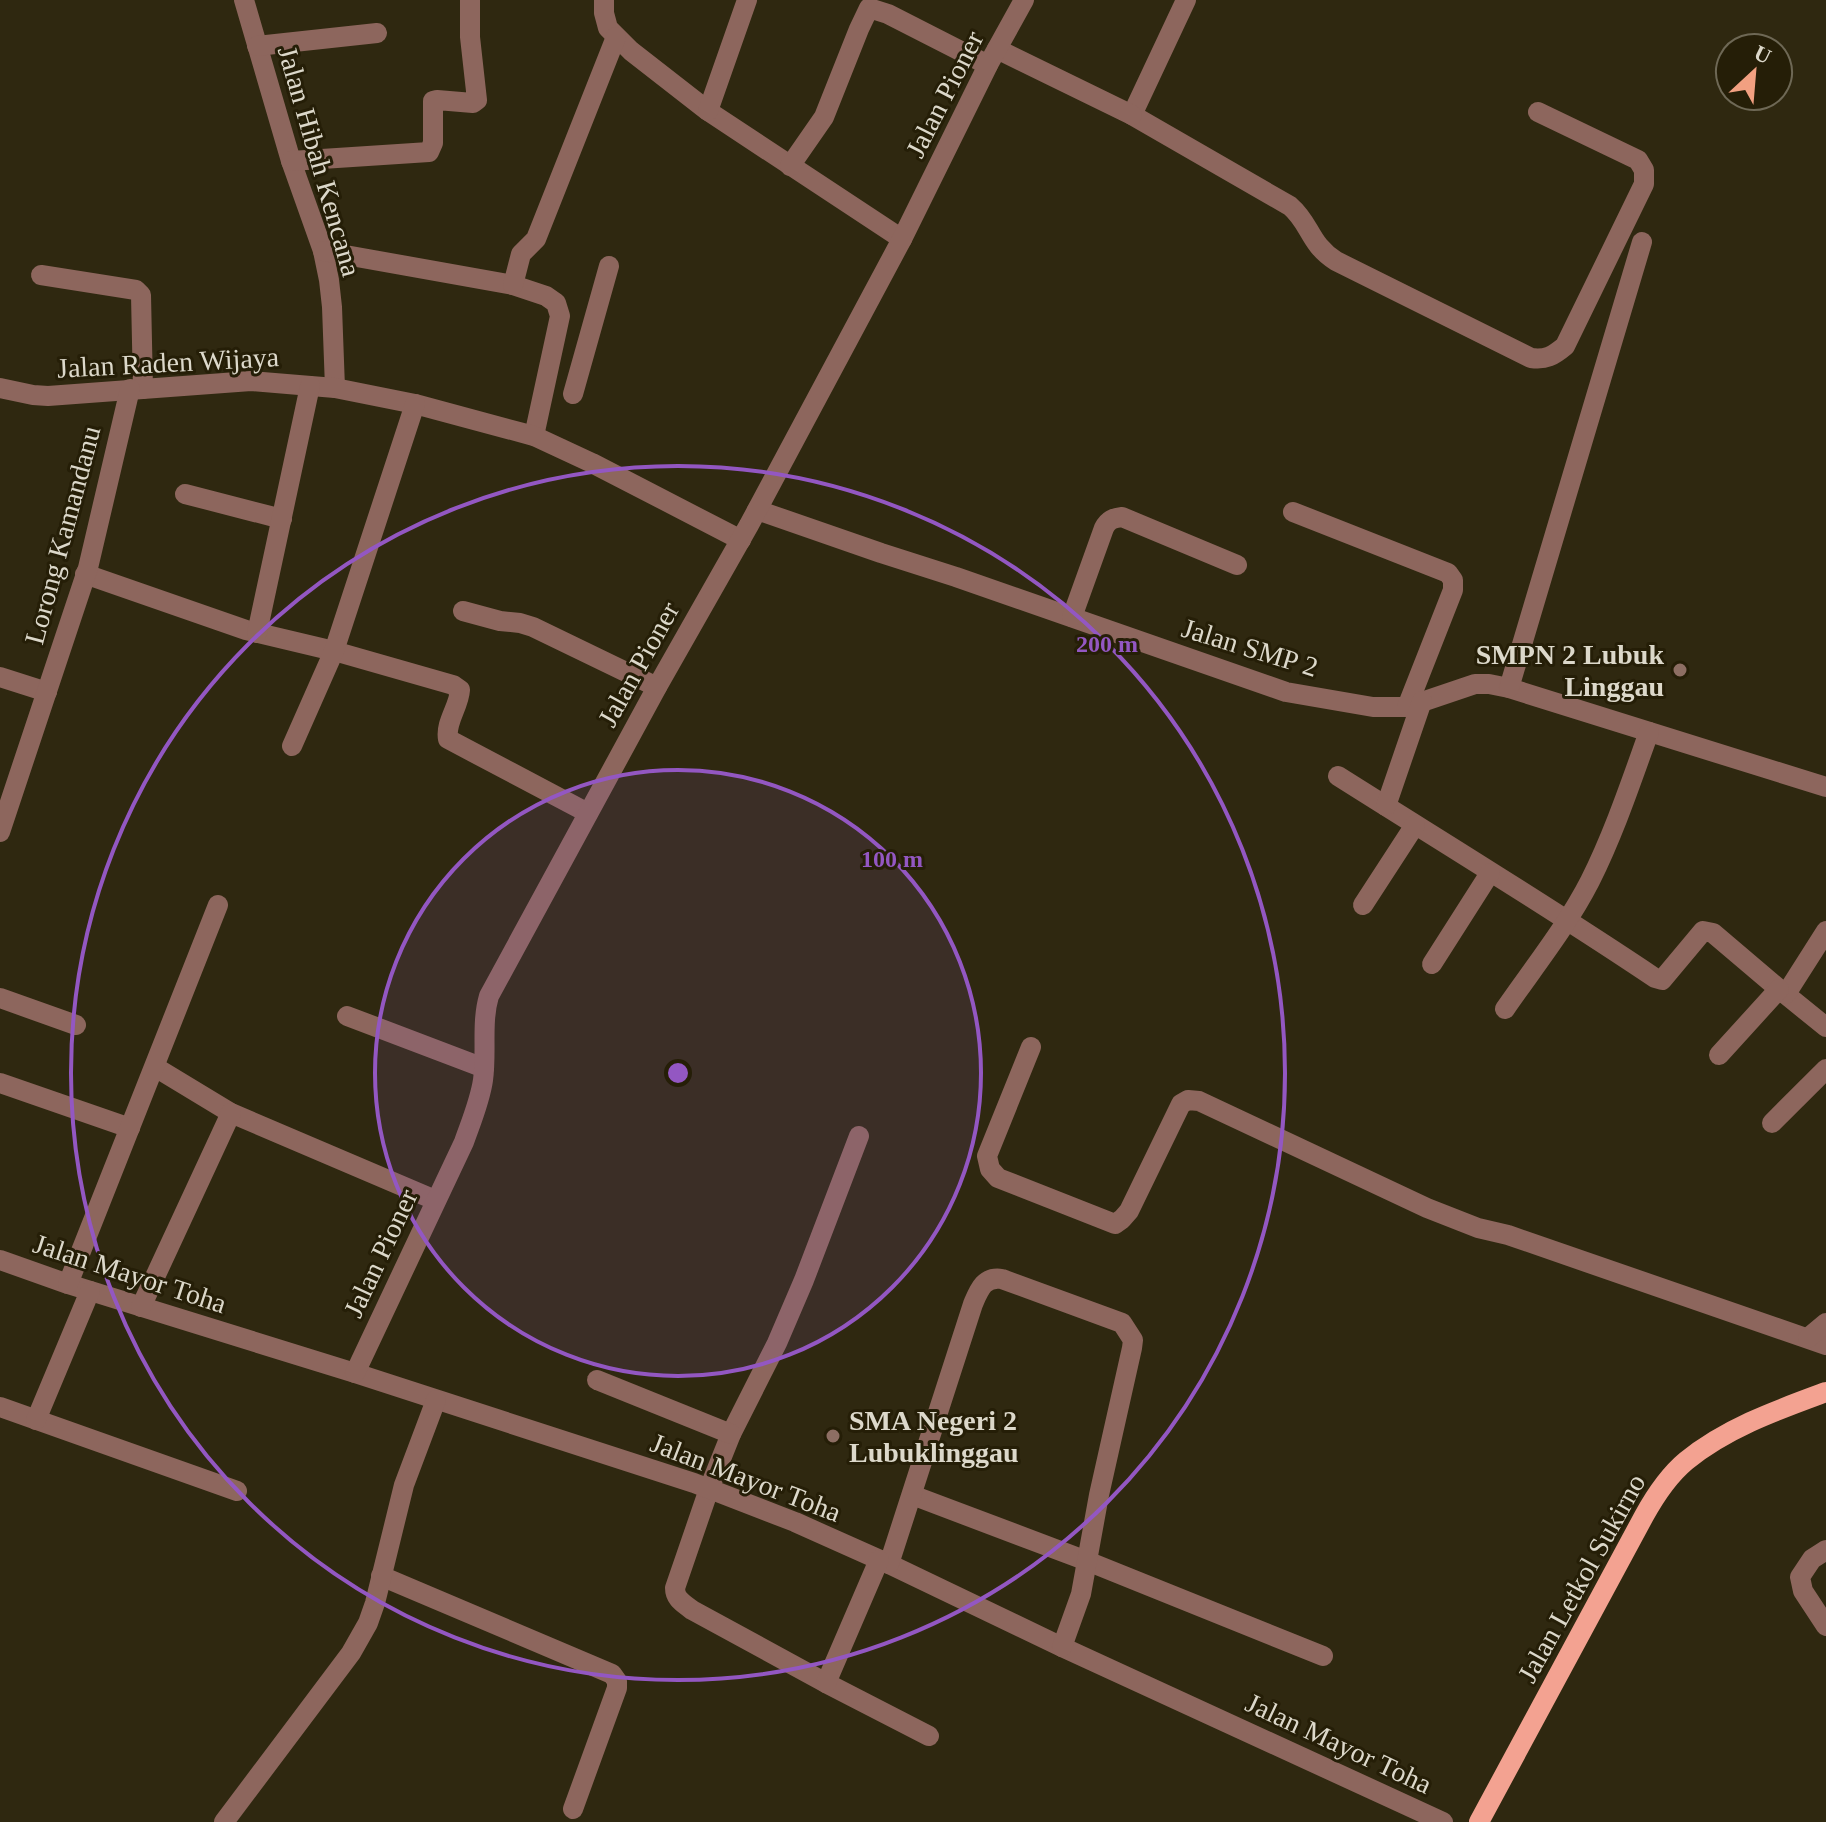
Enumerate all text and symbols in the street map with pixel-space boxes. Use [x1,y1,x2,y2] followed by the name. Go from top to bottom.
[899,25,990,163] street label: Jalan Pioner
[1714,32,1794,112] north arrow
[1750,40,1775,69] text: U
[272,43,367,280] street label: Jalan Hibah Kencana
[56,341,280,384] street label: Jalan Raden Wijaya
[18,423,107,648] street label: Lorong Kamandanu
[592,596,686,732] street label: Jalan Pioner
[1178,612,1322,683] street label: Jalan SMP 2
[1076,631,1138,657] text: 200 m
[1476,639,1664,702] place label: SMPN 2 Lubuk Linggau
[1671,661,1689,679] marker: SMPN 2 Lubuk Linggau
[861,846,923,872] text: 100 m
[664,1059,692,1087] centre of rings
[337,1184,424,1322] street label: Jalan Pioner
[29,1228,231,1319] street label: Jalan Mayor Toha
[849,1405,1019,1468] place label: SMA Negeri 2 Lubuklinggau
[646,1427,846,1528] street label: Jalan Mayor Toha
[824,1427,842,1445] marker: SMA Negeri 2 Lubuklinggau
[1511,1469,1652,1688] street label: Jalan Letkol Sukirno
[1241,1687,1437,1800] street label: Jalan Mayor Toha

